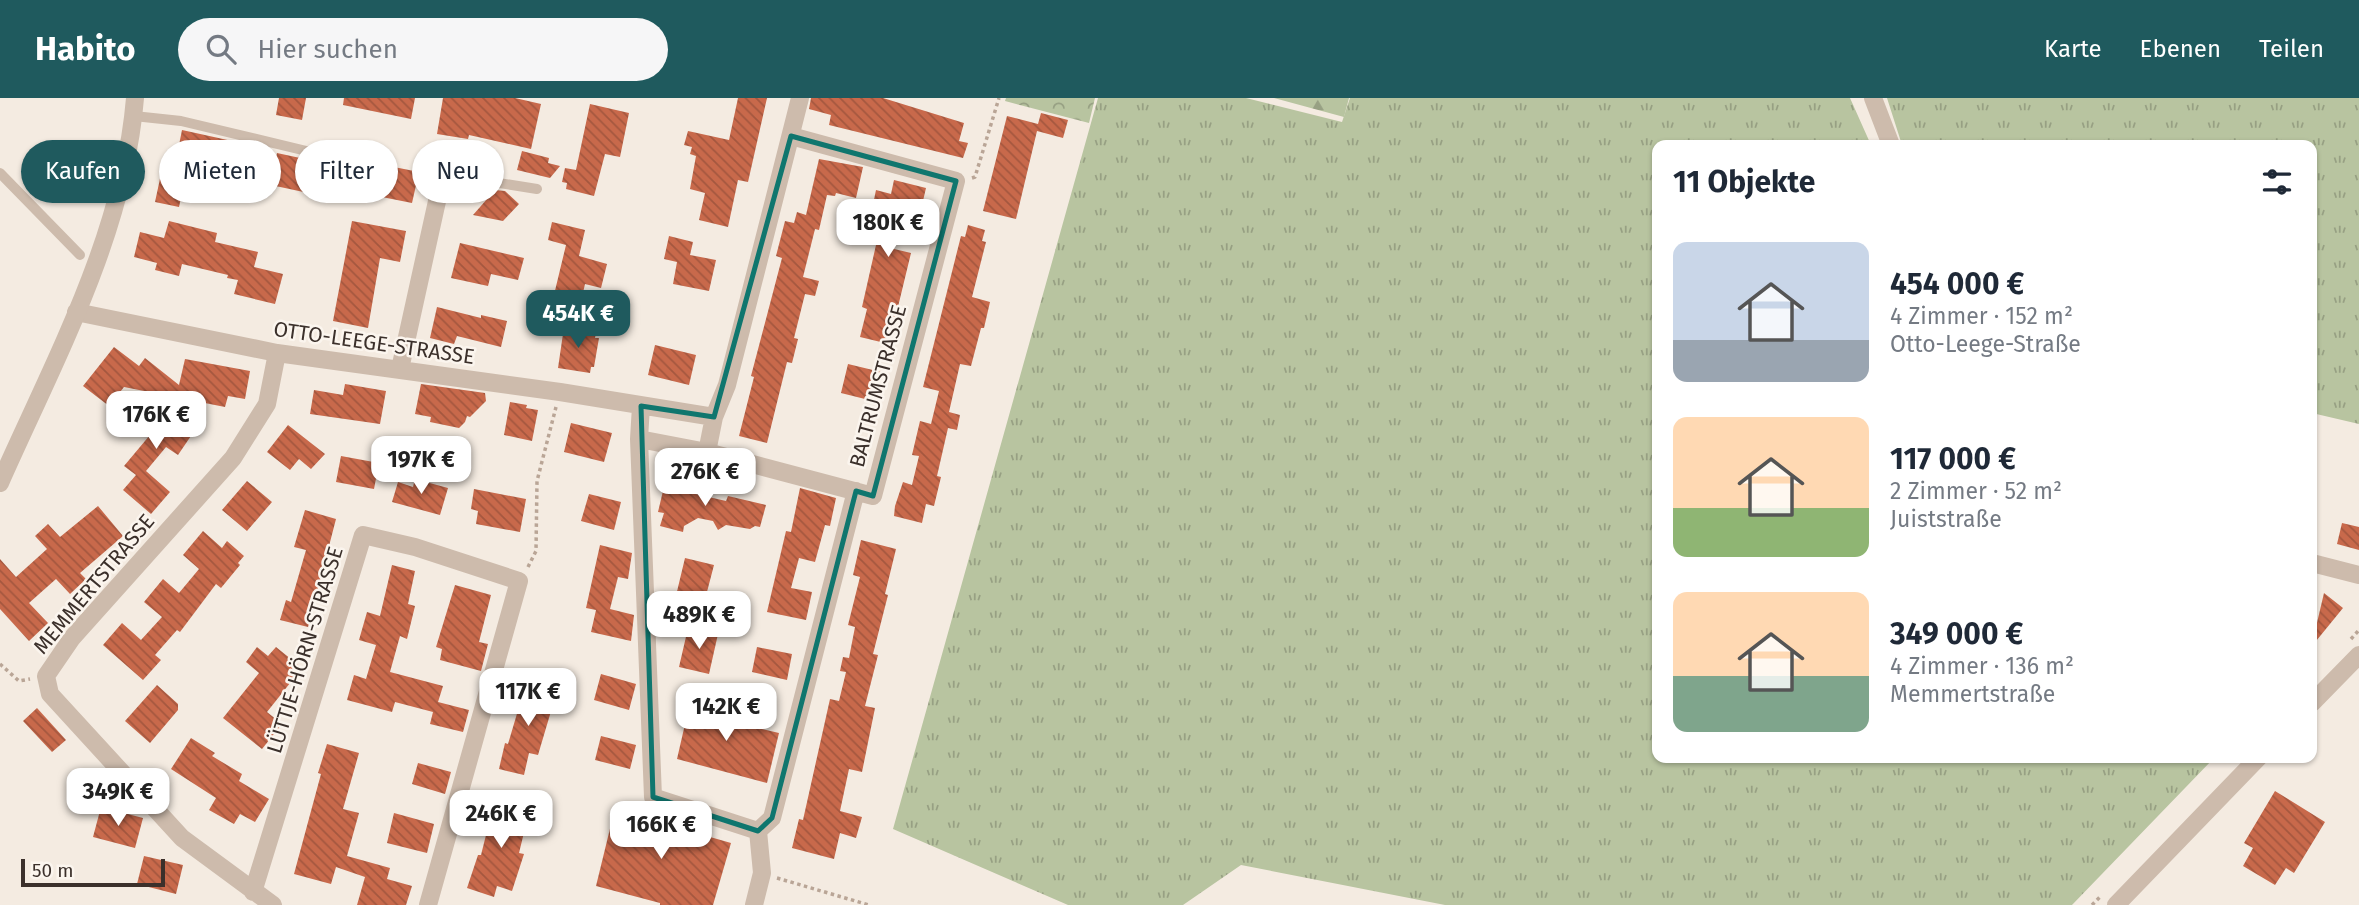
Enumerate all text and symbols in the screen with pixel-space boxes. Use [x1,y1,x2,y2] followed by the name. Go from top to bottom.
[178,18,668,81] search box
[35,29,136,69] text: Habito
[202,30,240,68] icon: search
[258,34,398,65] text: Hier suchen
[2044,35,2102,63] text: Karte
[2140,35,2221,63] text: Ebenen
[2259,35,2324,63] text: Teilen
[21,140,145,203] chip: Kaufen
[159,140,281,203] chip: Mieten
[295,140,398,203] chip: Filter
[412,140,504,203] chip: Neu
[2258,163,2296,201] icon: filters
[1673,164,1815,200] text: 11 Objekte
[831,200,945,259] pin: 180K €
[852,208,924,236] text: 180K €
[1890,266,2024,302] text: 454 000 €
[1729,270,1813,354] icon: home
[521,290,635,350] pin: 454K €
[542,299,614,327] text: 454K €
[844,302,912,470] street label: BALTRUMSTRASSE
[1890,302,2073,330] text: 4 Zimmer · 152 m²
[272,316,476,370] street label: OTTO-LEEGE-STRASSE
[1890,330,2081,358] text: Otto-Leege-Straße
[99,392,213,451] pin: 176K €
[122,400,190,428] text: 176K €
[364,436,478,496] pin: 197K €
[1890,441,2016,477] text: 117 000 €
[387,445,455,473] text: 197K €
[1729,445,1813,529] icon: home
[648,448,762,508] pin: 276K €
[671,457,739,485] text: 276K €
[1890,477,2062,505] text: 2 Zimmer · 52 m²
[1890,505,2002,533] text: Juiststraße
[28,509,160,659] street label: MEMMERTSTRASSE
[261,543,349,757] street label: LÜTTJE-HÖRN-STRASSE
[642,592,756,651] pin: 489K €
[663,600,735,628] text: 489K €
[1890,616,2023,652] text: 349 000 €
[1729,620,1813,704] icon: home
[1890,652,2074,680] text: 4 Zimmer · 136 m²
[471,668,585,728] pin: 117K €
[495,677,561,705] text: 117K €
[1890,680,2055,708] text: Memmertstraße
[669,684,783,743] pin: 142K €
[692,692,760,720] text: 142K €
[61,768,175,828] pin: 349K €
[83,777,153,805] text: 349K €
[444,790,558,850] pin: 246K €
[466,799,536,827] text: 246K €
[604,802,718,861] pin: 166K €
[626,810,696,838] text: 166K €
[21,856,164,888] scale bar
[32,859,73,882] text: 50 m

